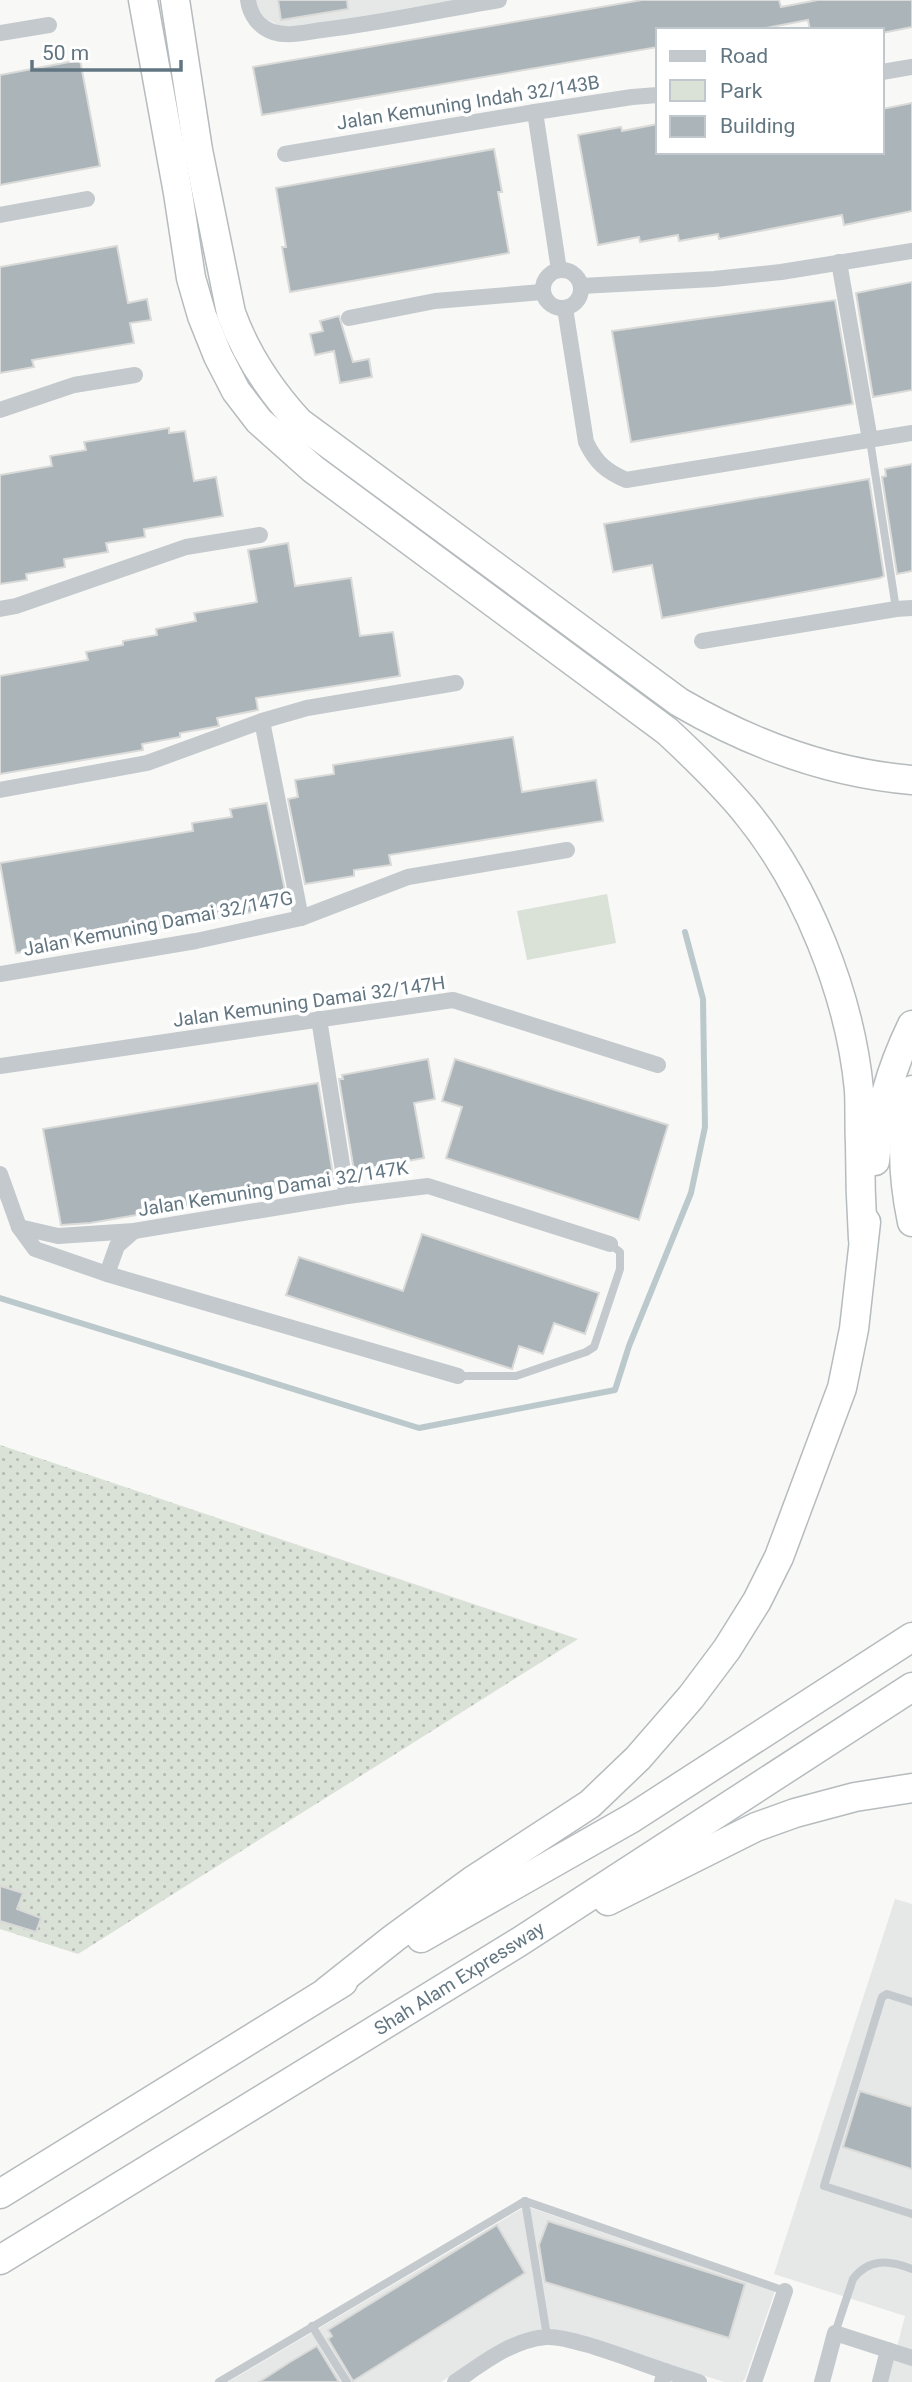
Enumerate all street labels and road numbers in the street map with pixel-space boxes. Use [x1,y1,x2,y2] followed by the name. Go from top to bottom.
[335,70,601,135] street label: Jalan Kemuning Indah 32/143B
[21,886,295,961] street label: Jalan Kemuning Damai 32/147G
[171,971,447,1032] street label: Jalan Kemuning Damai 32/147H
[136,1156,410,1221] street label: Jalan Kemuning Damai 32/147K
[370,1917,549,2040] street label: Shah Alam Expressway

